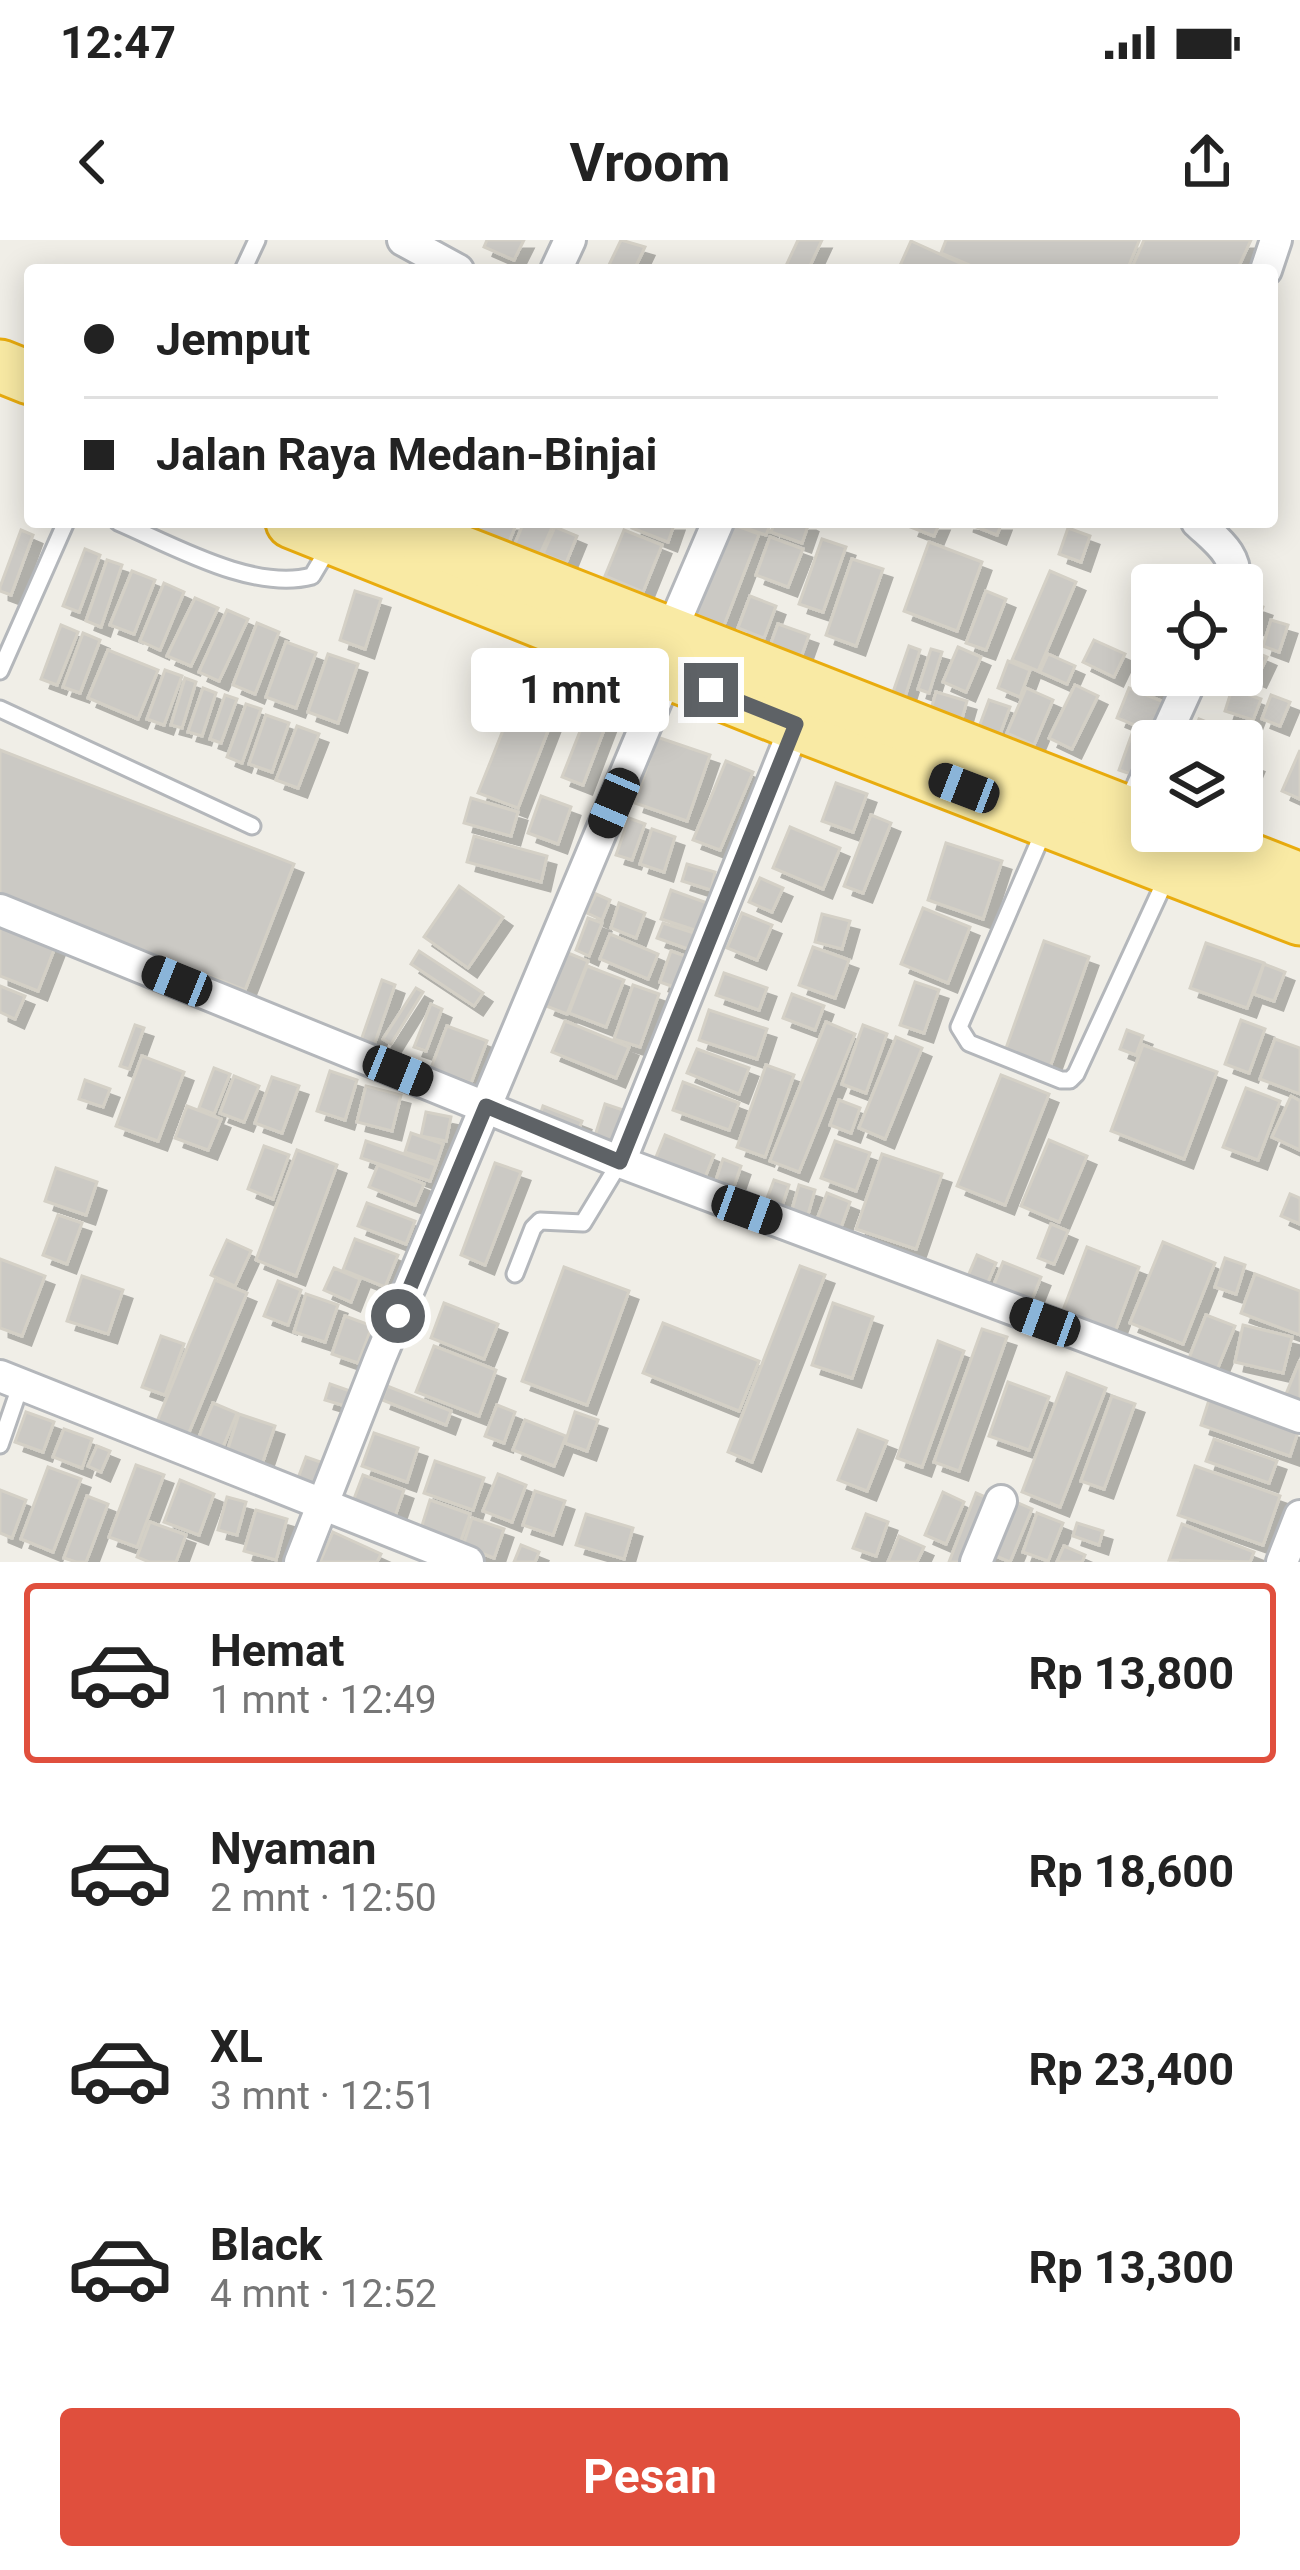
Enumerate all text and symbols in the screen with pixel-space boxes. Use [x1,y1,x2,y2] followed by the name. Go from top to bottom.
[60,16,176,69] text: 12:47
[60,129,126,195] icon: back
[1174,129,1240,195] icon: share
[569,131,731,194] text: Vroom
[156,313,310,366] text: Jemput
[156,428,657,481] text: Jalan Raya Medan-Binjai
[1131,564,1263,852] map controls
[1131,564,1263,696] button: locate
[471,648,669,732] callout: 1 mnt
[684,663,738,717] route end
[520,667,620,713] text: 1 mnt
[1131,720,1263,852] button: layers
[924,758,1004,818] car
[583,763,645,843] car
[137,951,217,1011] car
[358,1041,438,1101] car
[707,1181,787,1239] car
[371,1289,425,1343] route start
[1005,1293,1085,1351] car
[66,1619,174,1727] icon: car
[210,1624,344,1677] text: Hemat
[1029,1647,1234,1700] text: Rp 13,800
[210,1677,437,1723] text: 1 mnt · 12:49
[66,1817,174,1925] icon: car
[210,1822,376,1875] text: Nyaman
[1029,1845,1234,1898] text: Rp 18,600
[210,1875,437,1921] text: 2 mnt · 12:50
[66,2015,174,2123] icon: car
[210,2020,263,2073] text: XL
[1029,2043,1234,2096] text: Rp 23,400
[210,2073,437,2119] text: 3 mnt · 12:51
[66,2213,174,2321] icon: car
[210,2218,322,2271] text: Black
[1029,2241,1234,2294] text: Rp 13,300
[210,2271,437,2317] text: 4 mnt · 12:52
[60,2408,1240,2546] button: Pesan

